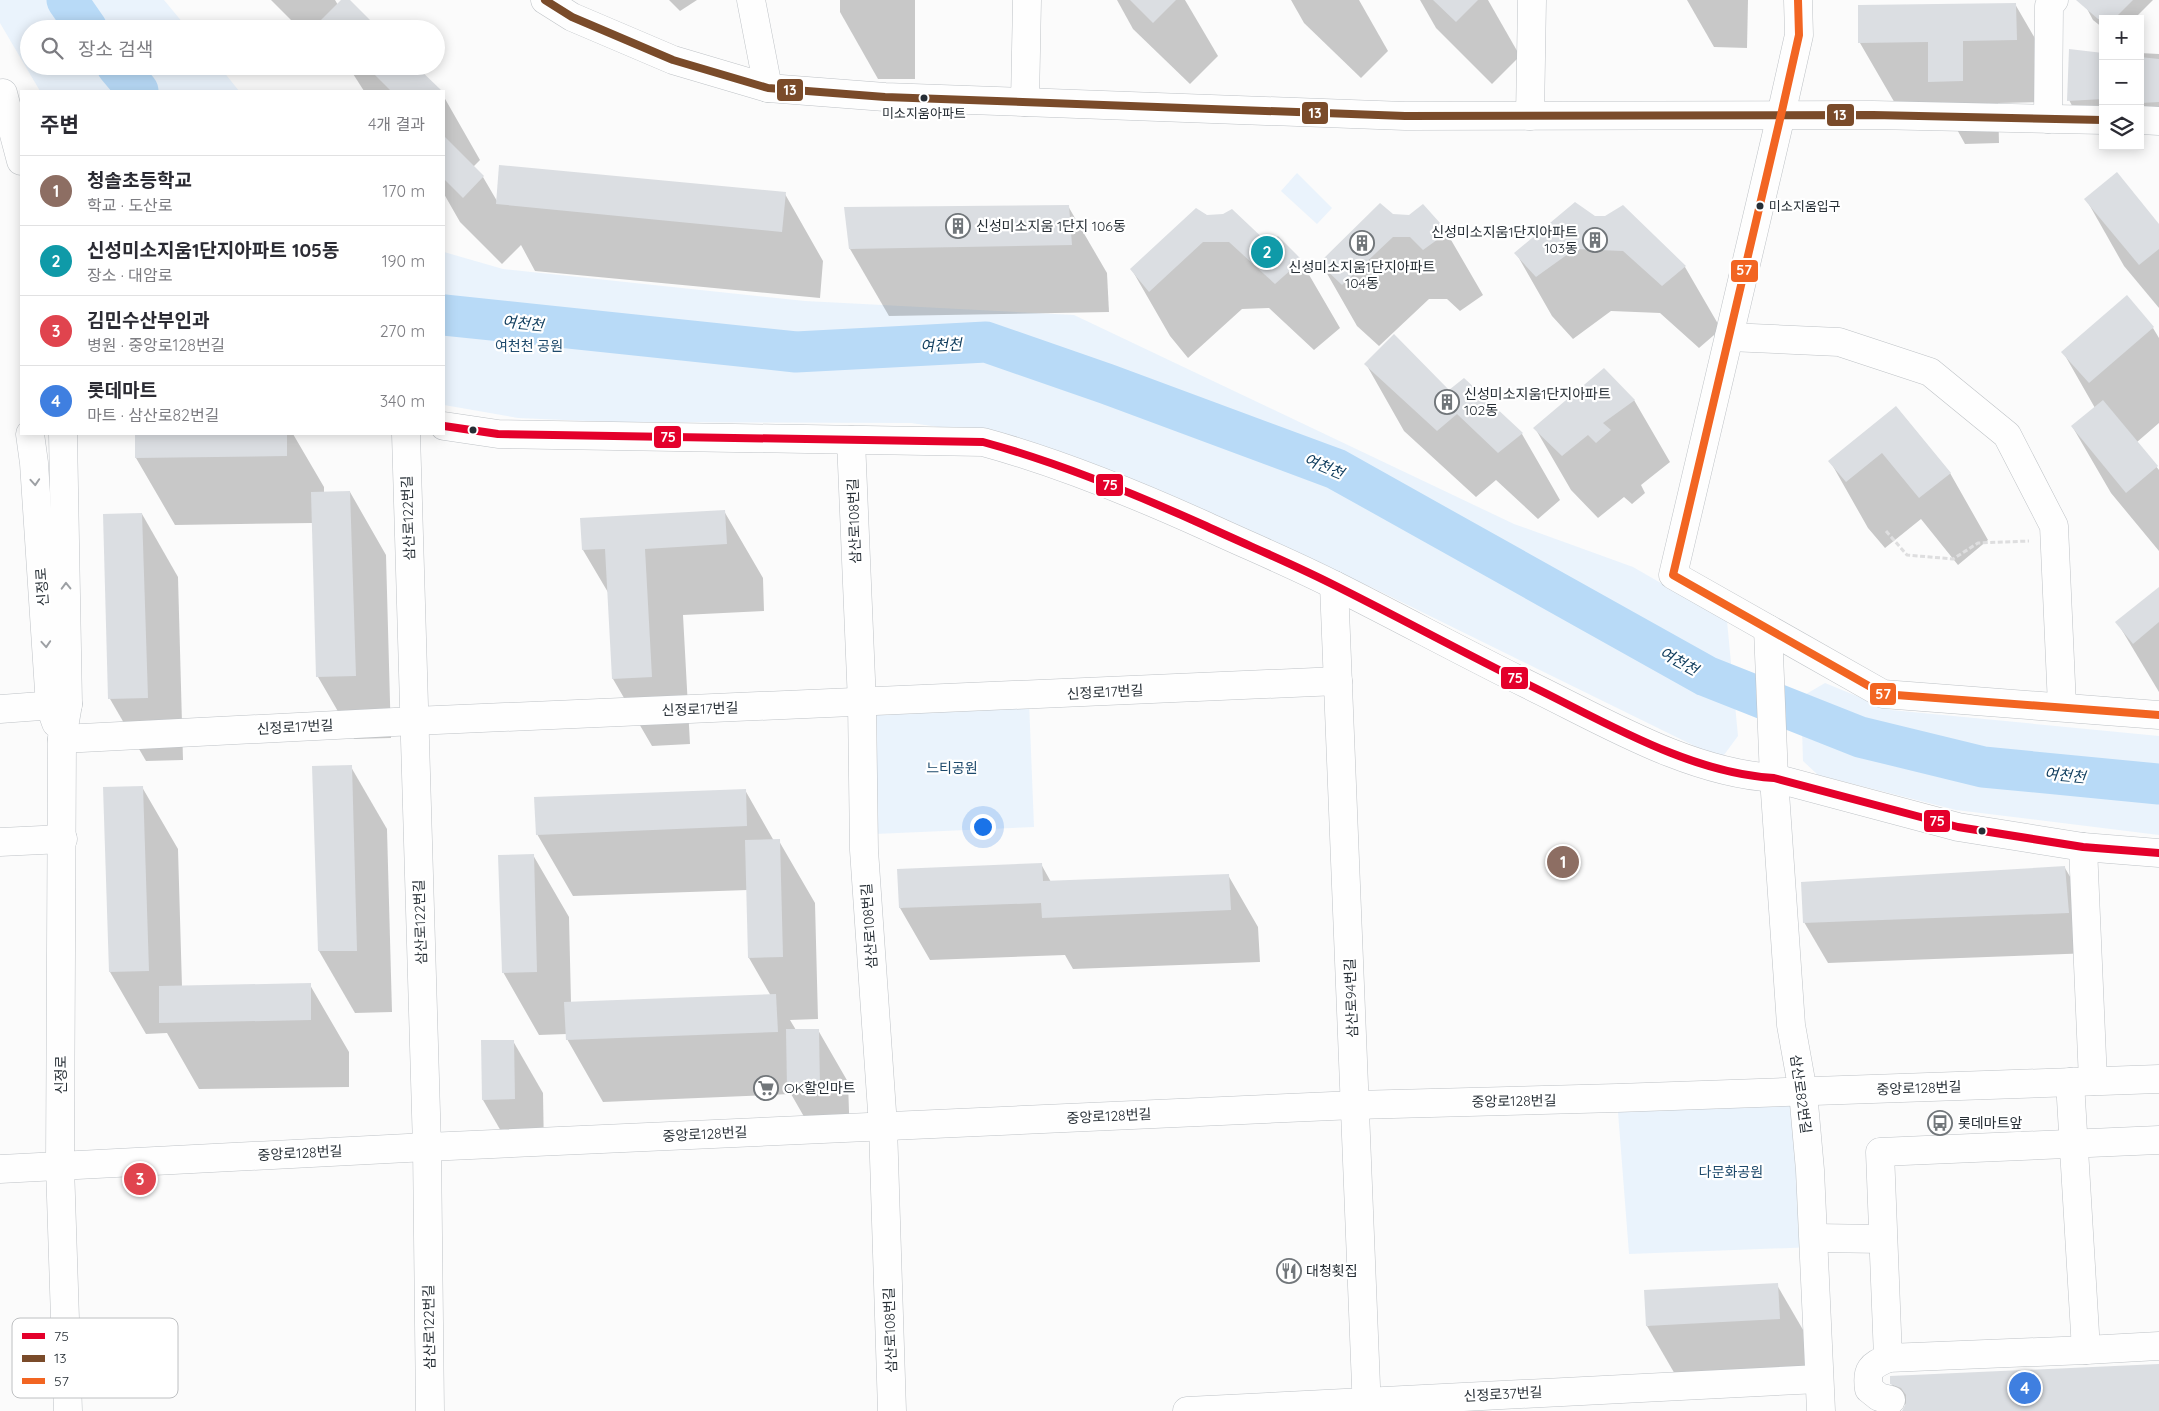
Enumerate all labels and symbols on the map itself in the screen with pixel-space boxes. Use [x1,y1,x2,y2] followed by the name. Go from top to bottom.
[776,78,804,102] line badge: 13
[784,81,796,99] text: 13
[919,93,929,103] marker: 미소지움아파트
[1301,101,1329,125] line badge: 13
[1826,103,1855,127] line badge: 13
[1309,104,1321,122] text: 13
[882,105,966,121] place label: 미소지움아파트
[1834,106,1846,124] text: 13
[1769,198,1841,214] place label: 미소지움입구
[1755,201,1765,211] marker: 미소지움입구
[945,213,971,239] building icon: 신성미소지움 1단지 106동
[976,217,1126,235] place label: 신성미소지움 1단지 106동
[1431,223,1578,257] place label: 신성미소지움1단지아파트 103동
[1582,227,1608,253] building icon: 신성미소지움1단지아파트 103동
[1349,230,1375,256] building icon: 신성미소지움1단지아파트 104동
[1251,233,1283,271] pin: 2
[1289,258,1436,292] place label: 신성미소지움1단지아파트 104동
[1730,259,1759,283] line badge: 57
[1736,261,1752,279] text: 57
[501,311,547,335] water label: 여천천
[920,334,964,356] water label: 여천천
[495,337,563,355] park label: 여천천 공원
[1464,385,1611,419] place label: 신성미소지움1단지아파트 102동
[1434,389,1460,415] building icon: 신성미소지움1단지아파트 102동
[468,425,478,435] unlabelled marker
[653,425,682,449] line badge: 75
[660,428,676,446] text: 75
[1301,449,1349,484] water label: 여천천
[1095,473,1124,497] line badge: 75
[398,475,418,561] street label: 삼산로122번길
[1102,476,1118,494] text: 75
[30,478,41,486] one-way arrow
[844,478,864,564] street label: 삼산로108번길
[32,567,52,607] street label: 신정로
[61,581,71,589] one-way arrow
[40,641,51,649] one-way arrow
[1656,643,1704,680] water label: 여천천
[1500,666,1529,690] line badge: 75
[1507,669,1523,687] text: 75
[1066,681,1144,703] street label: 신정로17번길
[1869,682,1897,706] line badge: 57
[1875,685,1891,703] text: 57
[661,699,739,719] street label: 신정로17번길
[256,716,334,738] street label: 신정로17번길
[926,759,978,777] park label: 느티공원
[2043,763,2089,787] water label: 여천천
[1923,809,1951,833] line badge: 75
[1929,812,1945,830] text: 75
[970,814,996,840] your location
[1977,826,1987,836] unlabelled marker
[1547,843,1579,881] pin: 1
[410,879,430,965] street label: 삼산로122번길
[857,883,881,969] street label: 삼산로108번길
[1341,958,1361,1038] street label: 삼산로94번길
[1787,1053,1815,1135] street label: 삼산로82번길
[52,1056,70,1094] street label: 신정로
[753,1075,779,1101] supermarket icon: OK할인마트
[1876,1078,1962,1098] street label: 중앙로128번길
[784,1079,856,1097] place label: OK할인마트
[1471,1091,1557,1111] street label: 중앙로128번길
[1066,1105,1152,1127] street label: 중앙로128번길
[1927,1110,1953,1136] bus stop icon: 롯데마트앞
[1958,1114,2023,1132] place label: 롯데마트앞
[662,1123,748,1145] street label: 중앙로128번길
[257,1142,343,1164] street label: 중앙로128번길
[124,1160,156,1198] pin: 3
[1699,1163,1763,1181] park label: 다문화공원
[1276,1258,1302,1284] restaurant icon: 대청횟집
[1306,1262,1358,1280] place label: 대청횟집
[419,1284,439,1370] street label: 삼산로122번길
[880,1287,900,1373] street label: 삼산로108번길
[12,1318,178,1398] legend
[54,1327,69,1345] text: 75
[54,1349,67,1367] text: 13
[2009,1369,2041,1407] pin: 4
[54,1372,69,1390] text: 57
[1463,1383,1543,1405] street label: 신정로37번길

